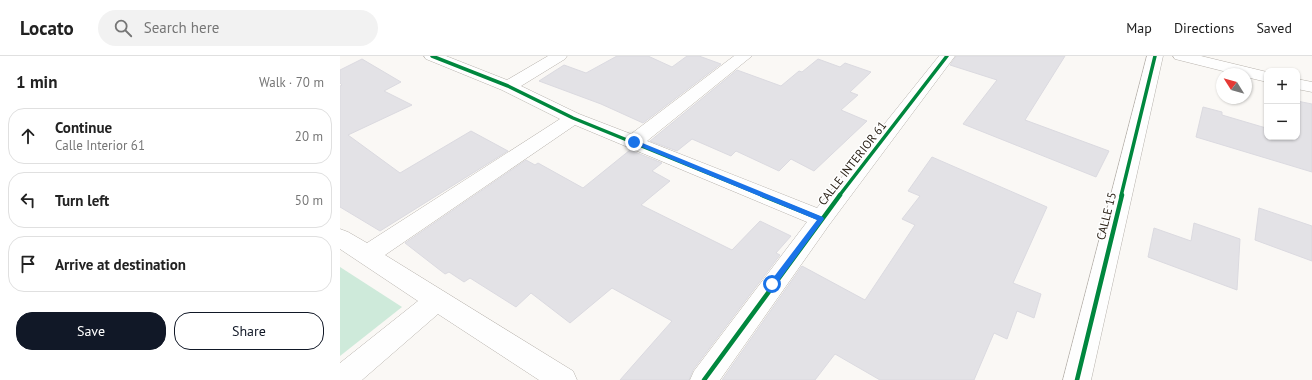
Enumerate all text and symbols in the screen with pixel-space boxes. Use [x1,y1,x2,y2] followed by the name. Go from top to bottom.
[98,10,378,46] search box
[20,16,74,40] text: Locato
[112,17,134,39] icon: search
[144,18,219,37] text: Search here
[1126,19,1152,37] text: Map
[1174,19,1234,37] text: Directions
[1256,19,1292,37] text: Saved
[1216,68,1252,104] north arrow
[1264,68,1300,140] map controls
[1264,68,1300,104] button: +
[16,71,57,93] text: 1 min
[259,74,324,91] text: Walk · 70 m
[1264,104,1300,140] button: −
[55,118,112,137] text: Continue
[815,118,889,208] street label: CALLE INTERIOR 61
[17,125,39,147] icon: ahead
[295,128,323,145] text: 20 m
[625,133,643,151] route end
[55,137,145,154] text: Calle Interior 61
[17,189,39,211] icon: left
[55,191,109,210] text: Turn left
[1093,191,1119,241] street label: CALLE 15
[295,192,323,209] text: 50 m
[17,253,39,275] icon: arrive
[55,255,186,274] text: Arrive at destination
[763,275,781,293] route start
[16,312,166,350] button: Save
[174,312,324,350] button: Share

